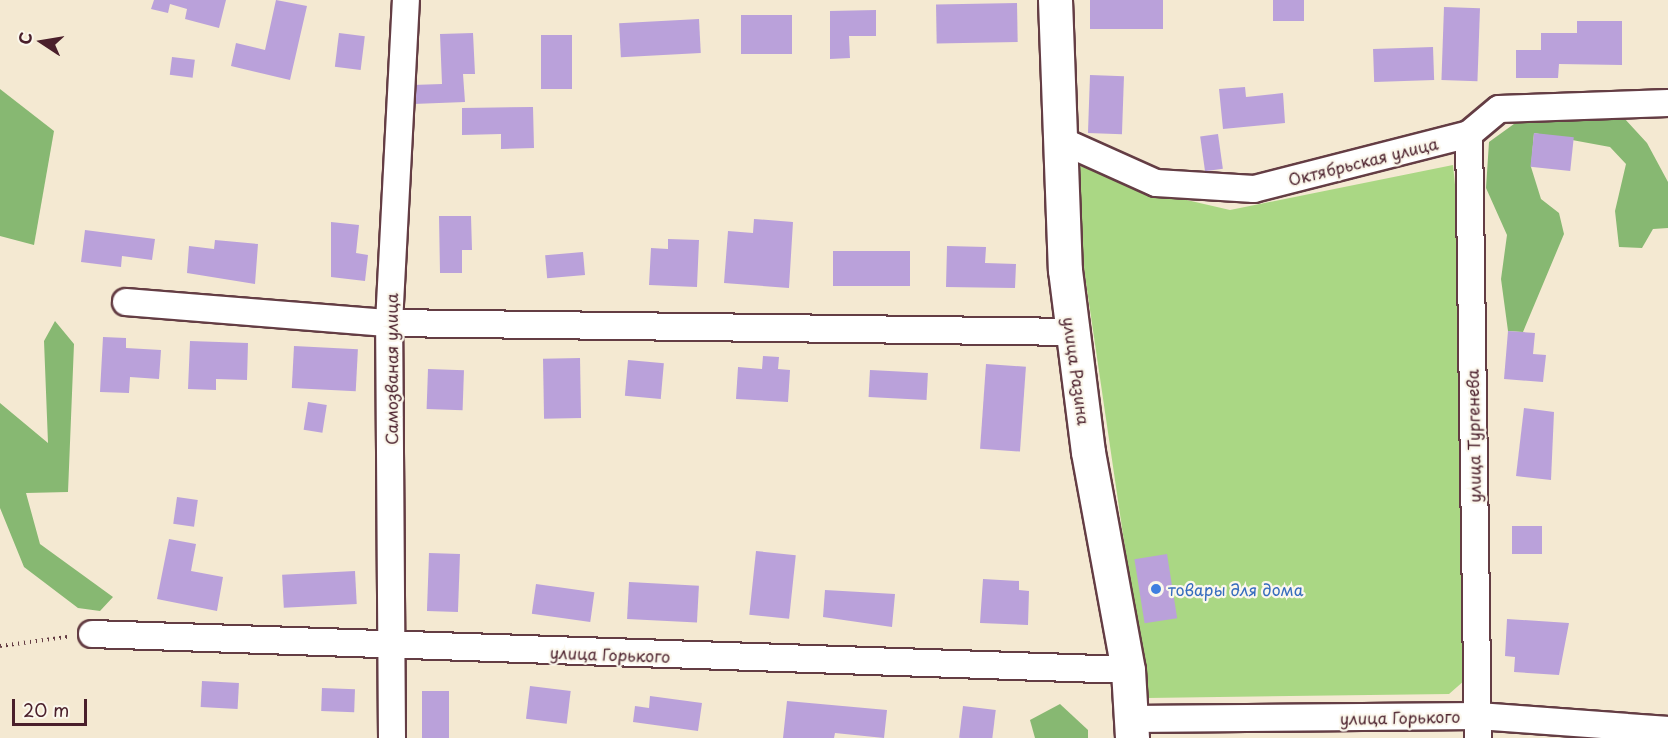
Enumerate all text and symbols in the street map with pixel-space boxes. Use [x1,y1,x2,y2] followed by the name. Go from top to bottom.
[12,12,72,72] north arrow
[11,30,37,47] text: С
[1285,133,1441,189] street label: Октябрьская улица
[381,293,401,445] street label: Самозваная улица
[1060,315,1094,427] street label: улица Разина
[1462,369,1484,503] street label: улица Тургенева
[1168,579,1303,599] place label: товары для дома
[1149,582,1163,596] marker: товары для дома
[549,642,671,666] street label: улица Горького
[15,687,90,725] scale bar
[23,696,69,723] text: 20 m
[1339,706,1461,728] street label: улица Горького

